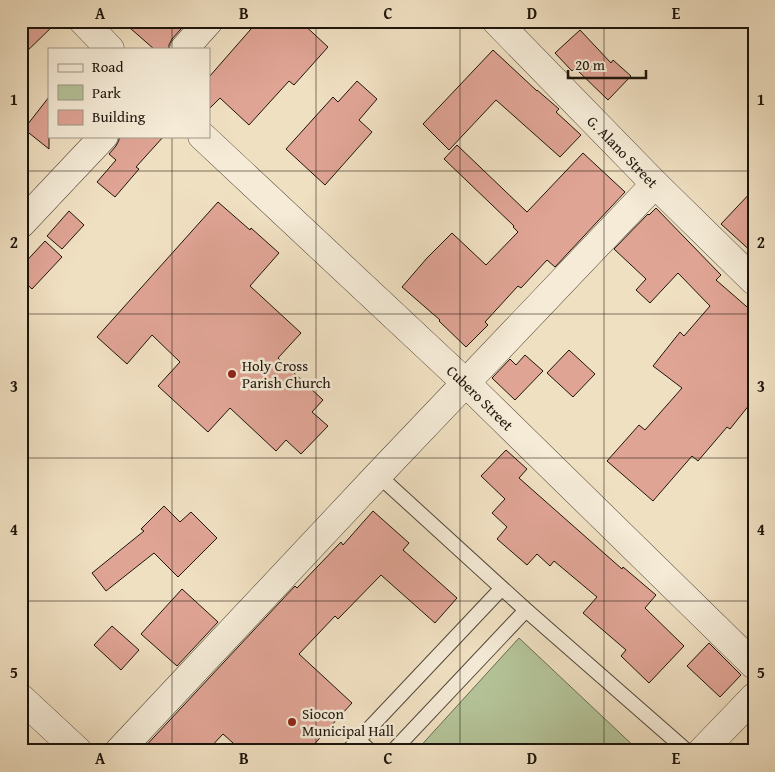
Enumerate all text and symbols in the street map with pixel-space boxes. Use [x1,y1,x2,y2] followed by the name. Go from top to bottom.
[95,1,106,25] text: A
[239,1,249,25] text: B
[383,1,393,25] text: C
[527,1,537,25] text: D
[672,1,681,25] text: E
[48,48,210,138] legend
[568,48,645,80] scale bar
[575,54,606,75] text: 20 m
[92,56,123,77] text: Road
[92,82,121,103] text: Park
[10,87,18,111] text: 1
[757,87,765,111] text: 1
[92,106,146,127] text: Building
[583,110,664,193] street label: G. Alano Street
[10,230,18,254] text: 2
[757,230,765,254] text: 2
[242,355,331,393] place label: Holy Cross Parish Church
[442,360,519,435] street label: Cubero Street
[226,368,238,380] marker: Holy Cross Parish Church
[10,374,18,398] text: 3
[757,374,765,398] text: 3
[10,517,18,541] text: 4
[757,517,765,541] text: 4
[10,660,18,684] text: 5
[757,660,765,684] text: 5
[302,703,394,741] place label: Siocon Municipal Hall
[286,716,298,728] marker: Siocon Municipal Hall
[95,746,106,770] text: A
[239,746,249,770] text: B
[383,746,393,770] text: C
[527,746,537,770] text: D
[672,746,681,770] text: E

